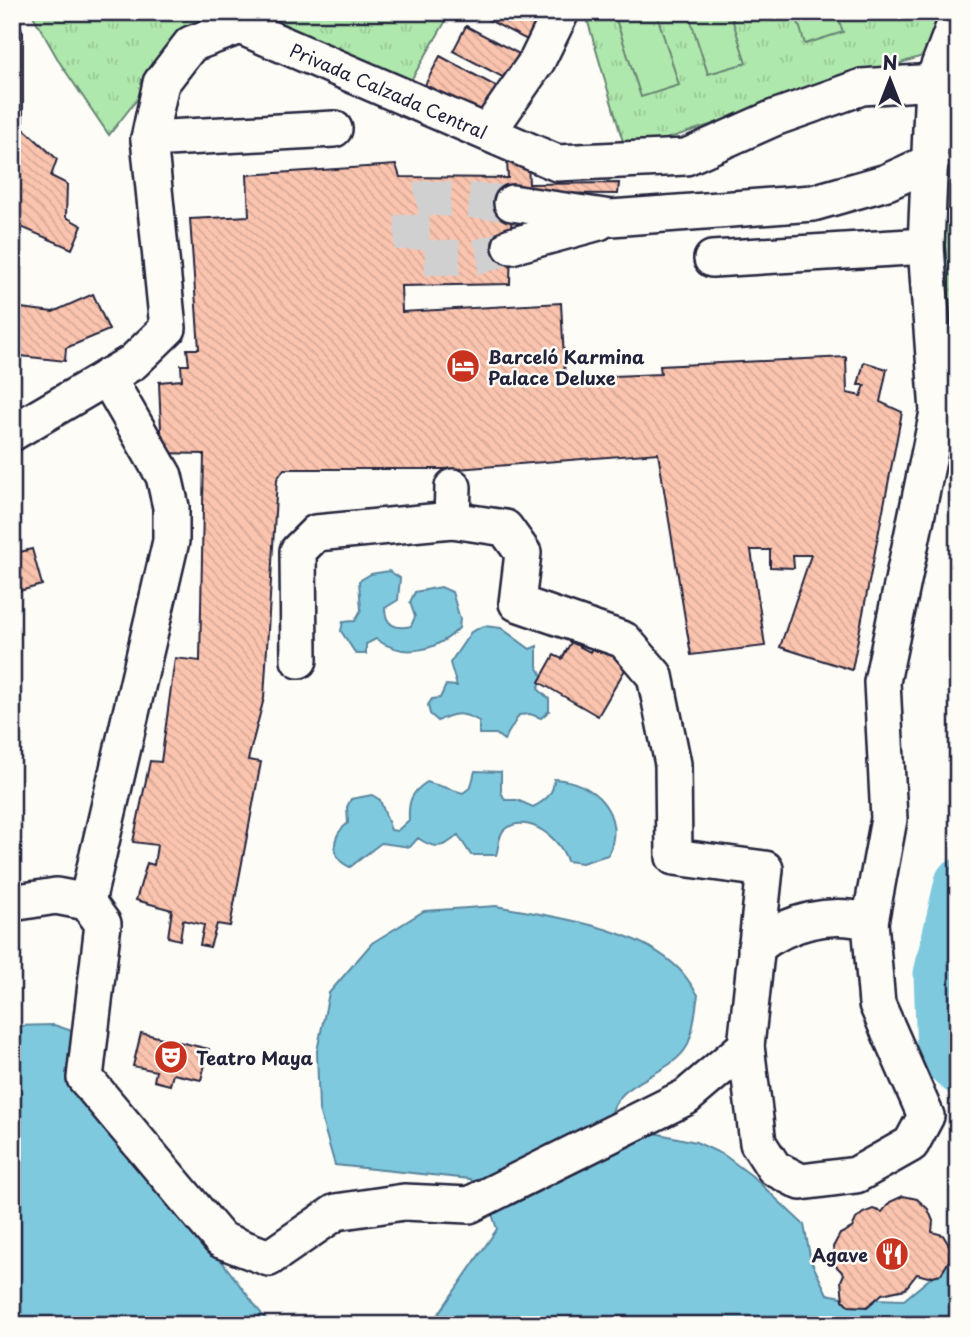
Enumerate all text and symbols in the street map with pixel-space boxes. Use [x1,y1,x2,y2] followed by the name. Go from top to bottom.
[286,36,492,145] street label: Privada Calzada Central
[855,46,925,116] north arrow
[882,48,898,76] text: N
[488,343,645,391] place label: Barceló Karmina Palace Deluxe
[444,347,482,385] hotel icon: Barceló Karmina Palace Deluxe
[152,1038,190,1076] theatre icon: Teatro Maya
[196,1044,314,1071] place label: Teatro Maya
[873,1235,911,1273] restaurant icon: Agave
[812,1241,868,1268] place label: Agave

